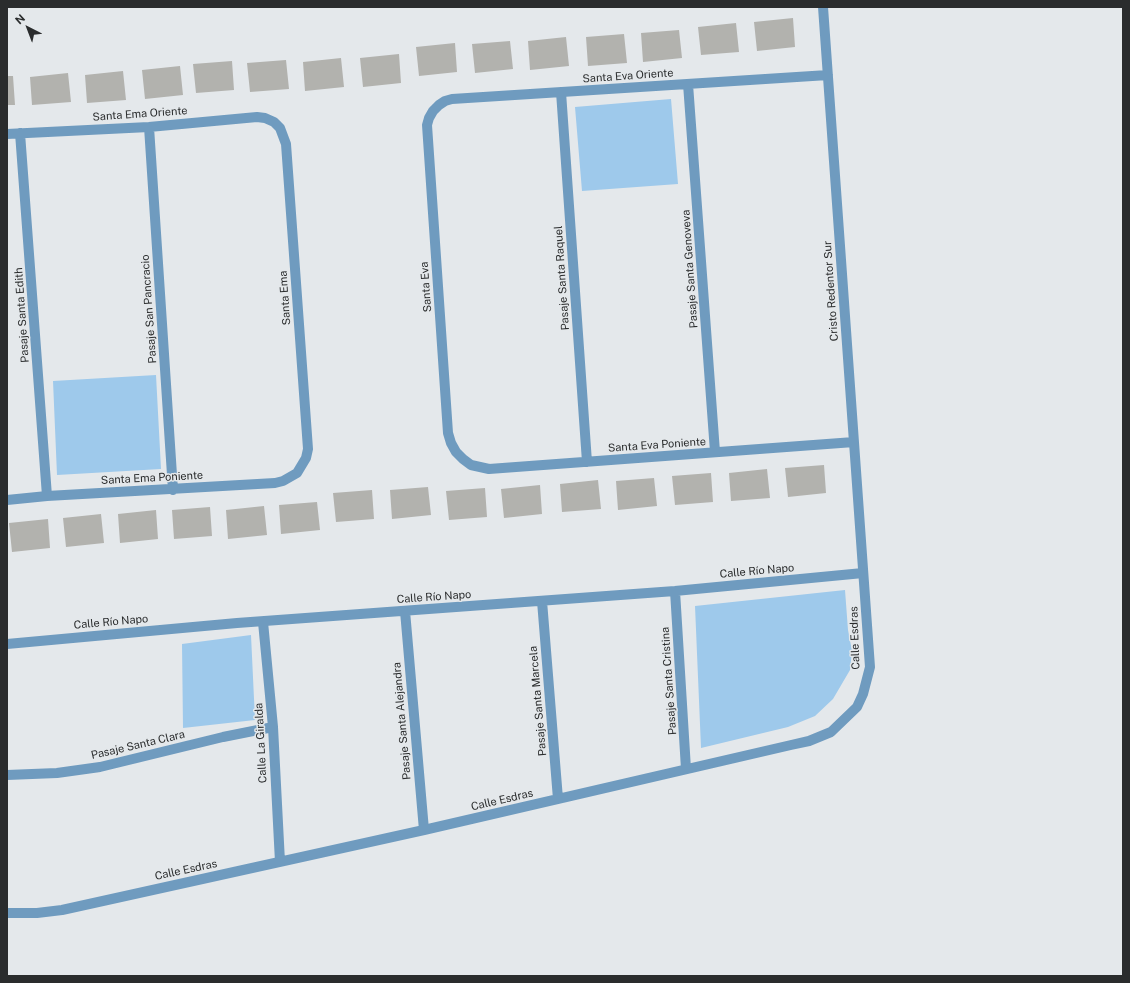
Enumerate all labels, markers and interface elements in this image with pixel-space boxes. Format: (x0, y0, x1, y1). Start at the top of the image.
north arrow (8, 8, 48, 48)
text: N (13, 12, 27, 26)
street label: Santa Eva Oriente (582, 66, 674, 86)
street label: Santa Ema Oriente (92, 104, 188, 124)
street label: Pasaje Santa Genoveva (679, 209, 701, 329)
street label: Pasaje Santa Raquel (552, 225, 572, 331)
street label: Cristo Redentor Sur (821, 240, 841, 342)
street label: Pasaje San Pancracio (139, 254, 159, 364)
street label: Santa Eva (418, 261, 434, 313)
street label: Pasaje Santa Edith (12, 267, 32, 363)
street label: Santa Ema (277, 270, 293, 326)
street label: Santa Eva Poniente (608, 435, 706, 455)
street label: Santa Ema Poniente (101, 469, 203, 487)
street label: Calle Río Napo (719, 561, 795, 581)
street label: Calle Río Napo (396, 588, 472, 606)
street label: Calle Esdras (847, 606, 863, 670)
street label: Calle Río Napo (73, 612, 149, 632)
street label: Pasaje Santa Cristina (659, 626, 679, 736)
street label: Pasaje Santa Marcela (527, 645, 549, 757)
street label: Pasaje Santa Alejandra (390, 662, 414, 780)
street label: Calle La Giralda (252, 703, 270, 783)
street label: Pasaje Santa Clara (90, 728, 186, 762)
street label: Calle Esdras (470, 786, 534, 814)
street label: Calle Esdras (154, 857, 218, 883)

